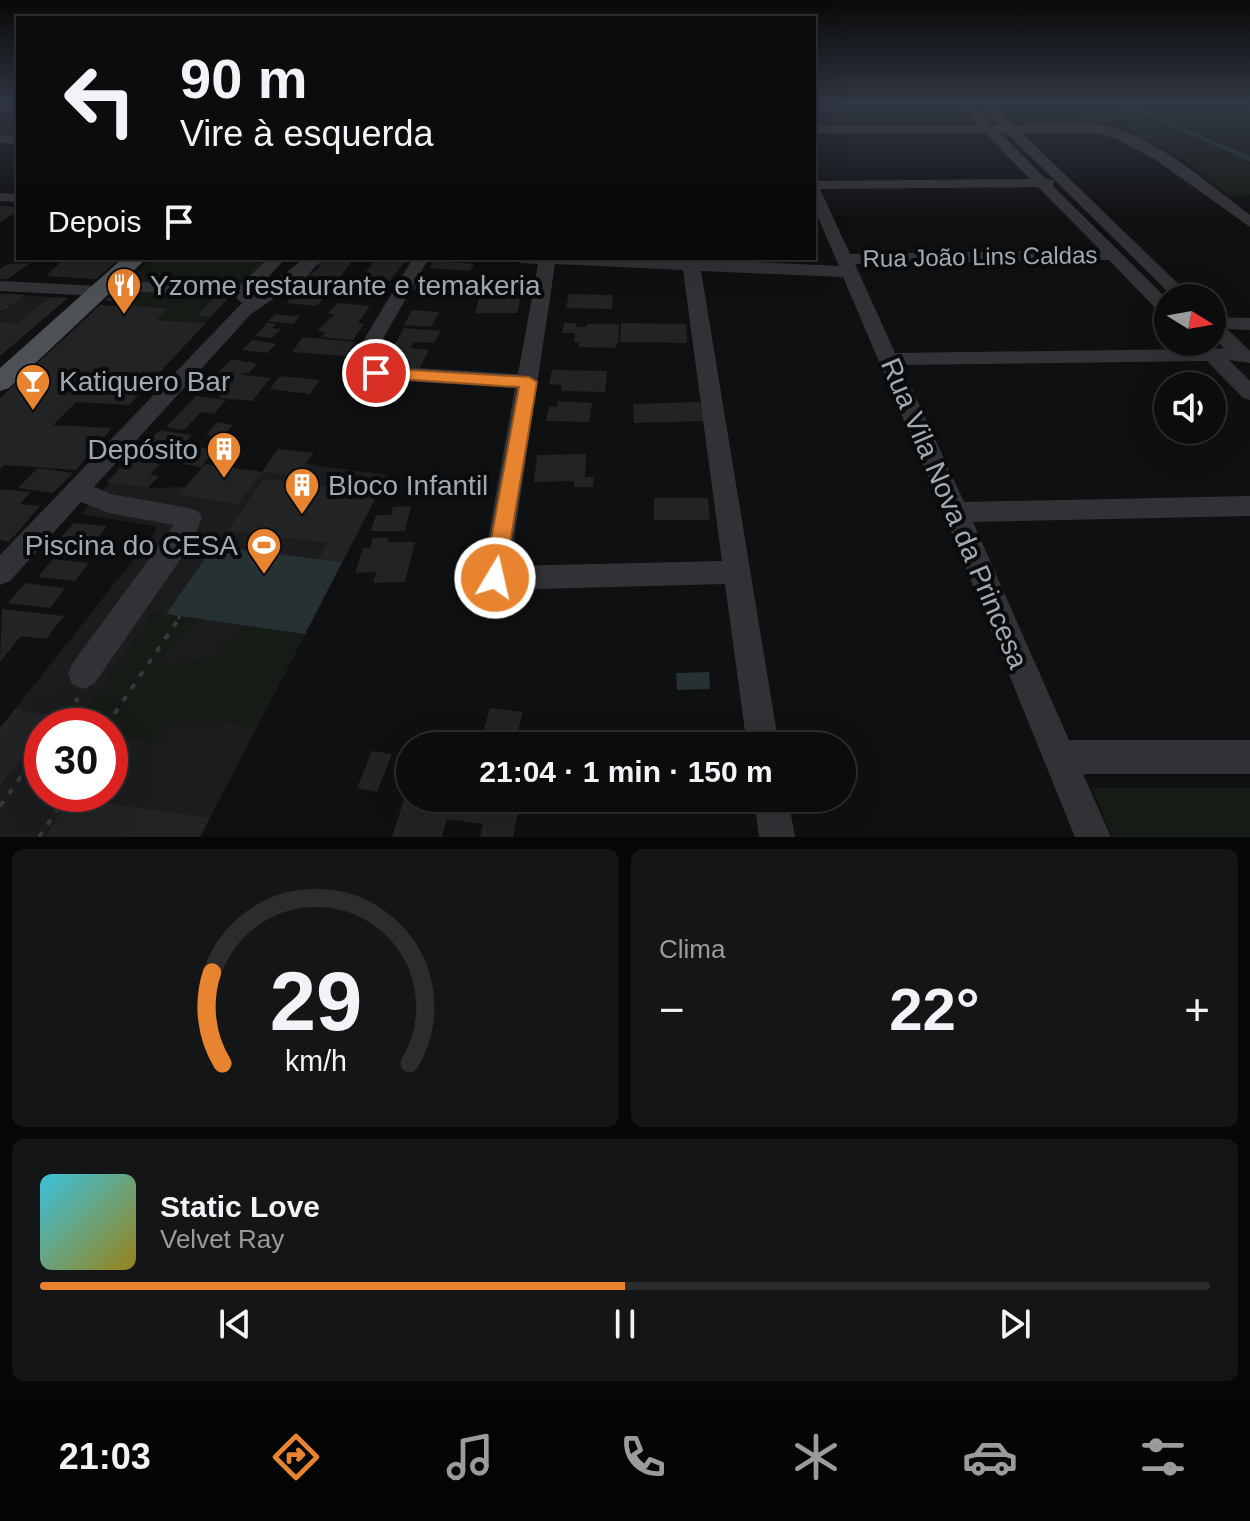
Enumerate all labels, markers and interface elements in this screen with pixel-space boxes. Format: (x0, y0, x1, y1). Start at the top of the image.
text: 90 m (180, 47, 308, 110)
icon: left (48, 48, 152, 152)
text: Vire à esquerda (180, 113, 434, 154)
icon: arrive (157, 200, 201, 244)
text: Depois (48, 205, 141, 238)
street label: Rua João Lins Caldas (862, 241, 1098, 272)
restaurant icon: Yzome restaurante e temakeria (105, 266, 143, 316)
place label: Yzome restaurante e temakeria (150, 270, 541, 301)
north arrow (1154, 284, 1226, 356)
map controls (1154, 284, 1226, 444)
pin (342, 339, 410, 407)
icon: arrive (354, 351, 398, 395)
street label: Rua Vila Nova da Princesa (875, 353, 1034, 673)
bar icon: Katiquero Bar (14, 362, 52, 412)
place label: Katiquero Bar (59, 366, 230, 397)
button: sound (1154, 372, 1226, 444)
building icon: Depósito (205, 430, 243, 480)
place label: Depósito (87, 434, 198, 465)
building icon: Bloco Infantil (283, 466, 321, 516)
place label: Bloco Infantil (328, 470, 488, 501)
sports icon: Piscina do CESA (245, 526, 283, 576)
place label: Piscina do CESA (25, 530, 238, 561)
position arrow (453, 536, 537, 620)
speed limit sign: 30 (24, 708, 128, 812)
text: 21:04 · 1 min · 150 m (479, 755, 773, 788)
text: Clima (659, 934, 725, 964)
text: 29 (269, 955, 362, 1048)
text: 22° (889, 976, 980, 1043)
text: − (659, 985, 685, 1034)
text: + (1184, 985, 1210, 1034)
text: km/h (285, 1045, 346, 1077)
text: Static Love (160, 1190, 320, 1223)
text: Velvet Ray (160, 1224, 284, 1254)
icon: previous (213, 1302, 257, 1346)
icon: pause (603, 1302, 647, 1346)
icon: next (993, 1302, 1037, 1346)
icon: directions (268, 1429, 324, 1485)
icon: music (442, 1429, 498, 1485)
icon: phone (615, 1429, 671, 1485)
icon: climate (788, 1429, 844, 1485)
icon: car (962, 1429, 1018, 1485)
icon: filters (1135, 1429, 1191, 1485)
text: 21:03 (59, 1436, 151, 1477)

